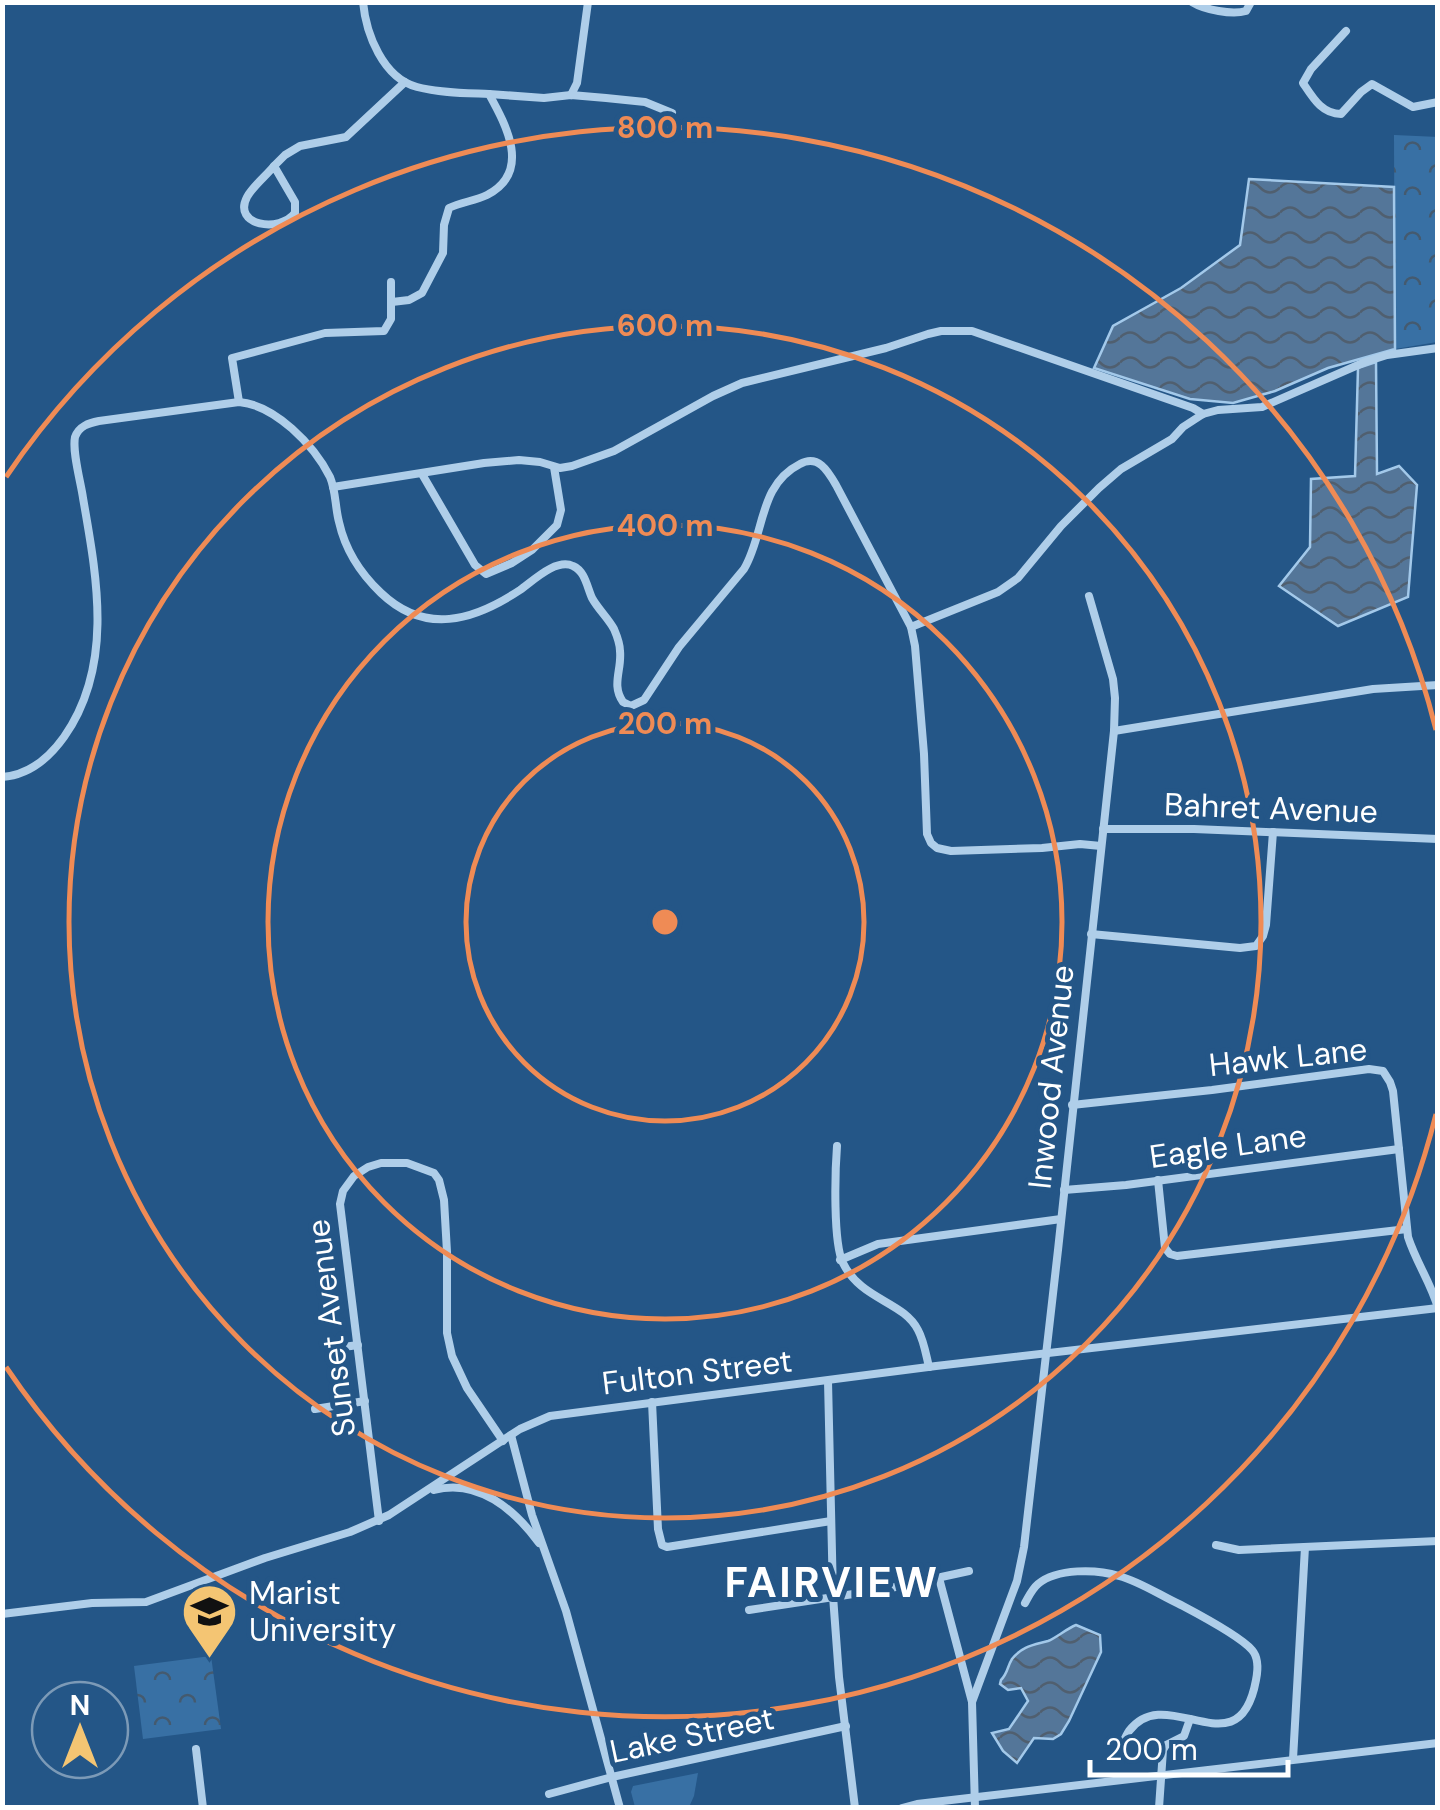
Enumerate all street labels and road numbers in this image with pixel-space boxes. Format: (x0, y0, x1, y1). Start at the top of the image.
street label: Bahret Avenue (1163, 783, 1379, 833)
street label: Inwood Avenue (1018, 963, 1084, 1191)
street label: Hawk Lane (1207, 1028, 1369, 1086)
street label: Eagle Lane (1147, 1114, 1309, 1178)
street label: Sunset Avenue (297, 1217, 365, 1439)
street label: Fulton Street (600, 1340, 794, 1404)
street label: Lake Street (606, 1697, 778, 1773)

